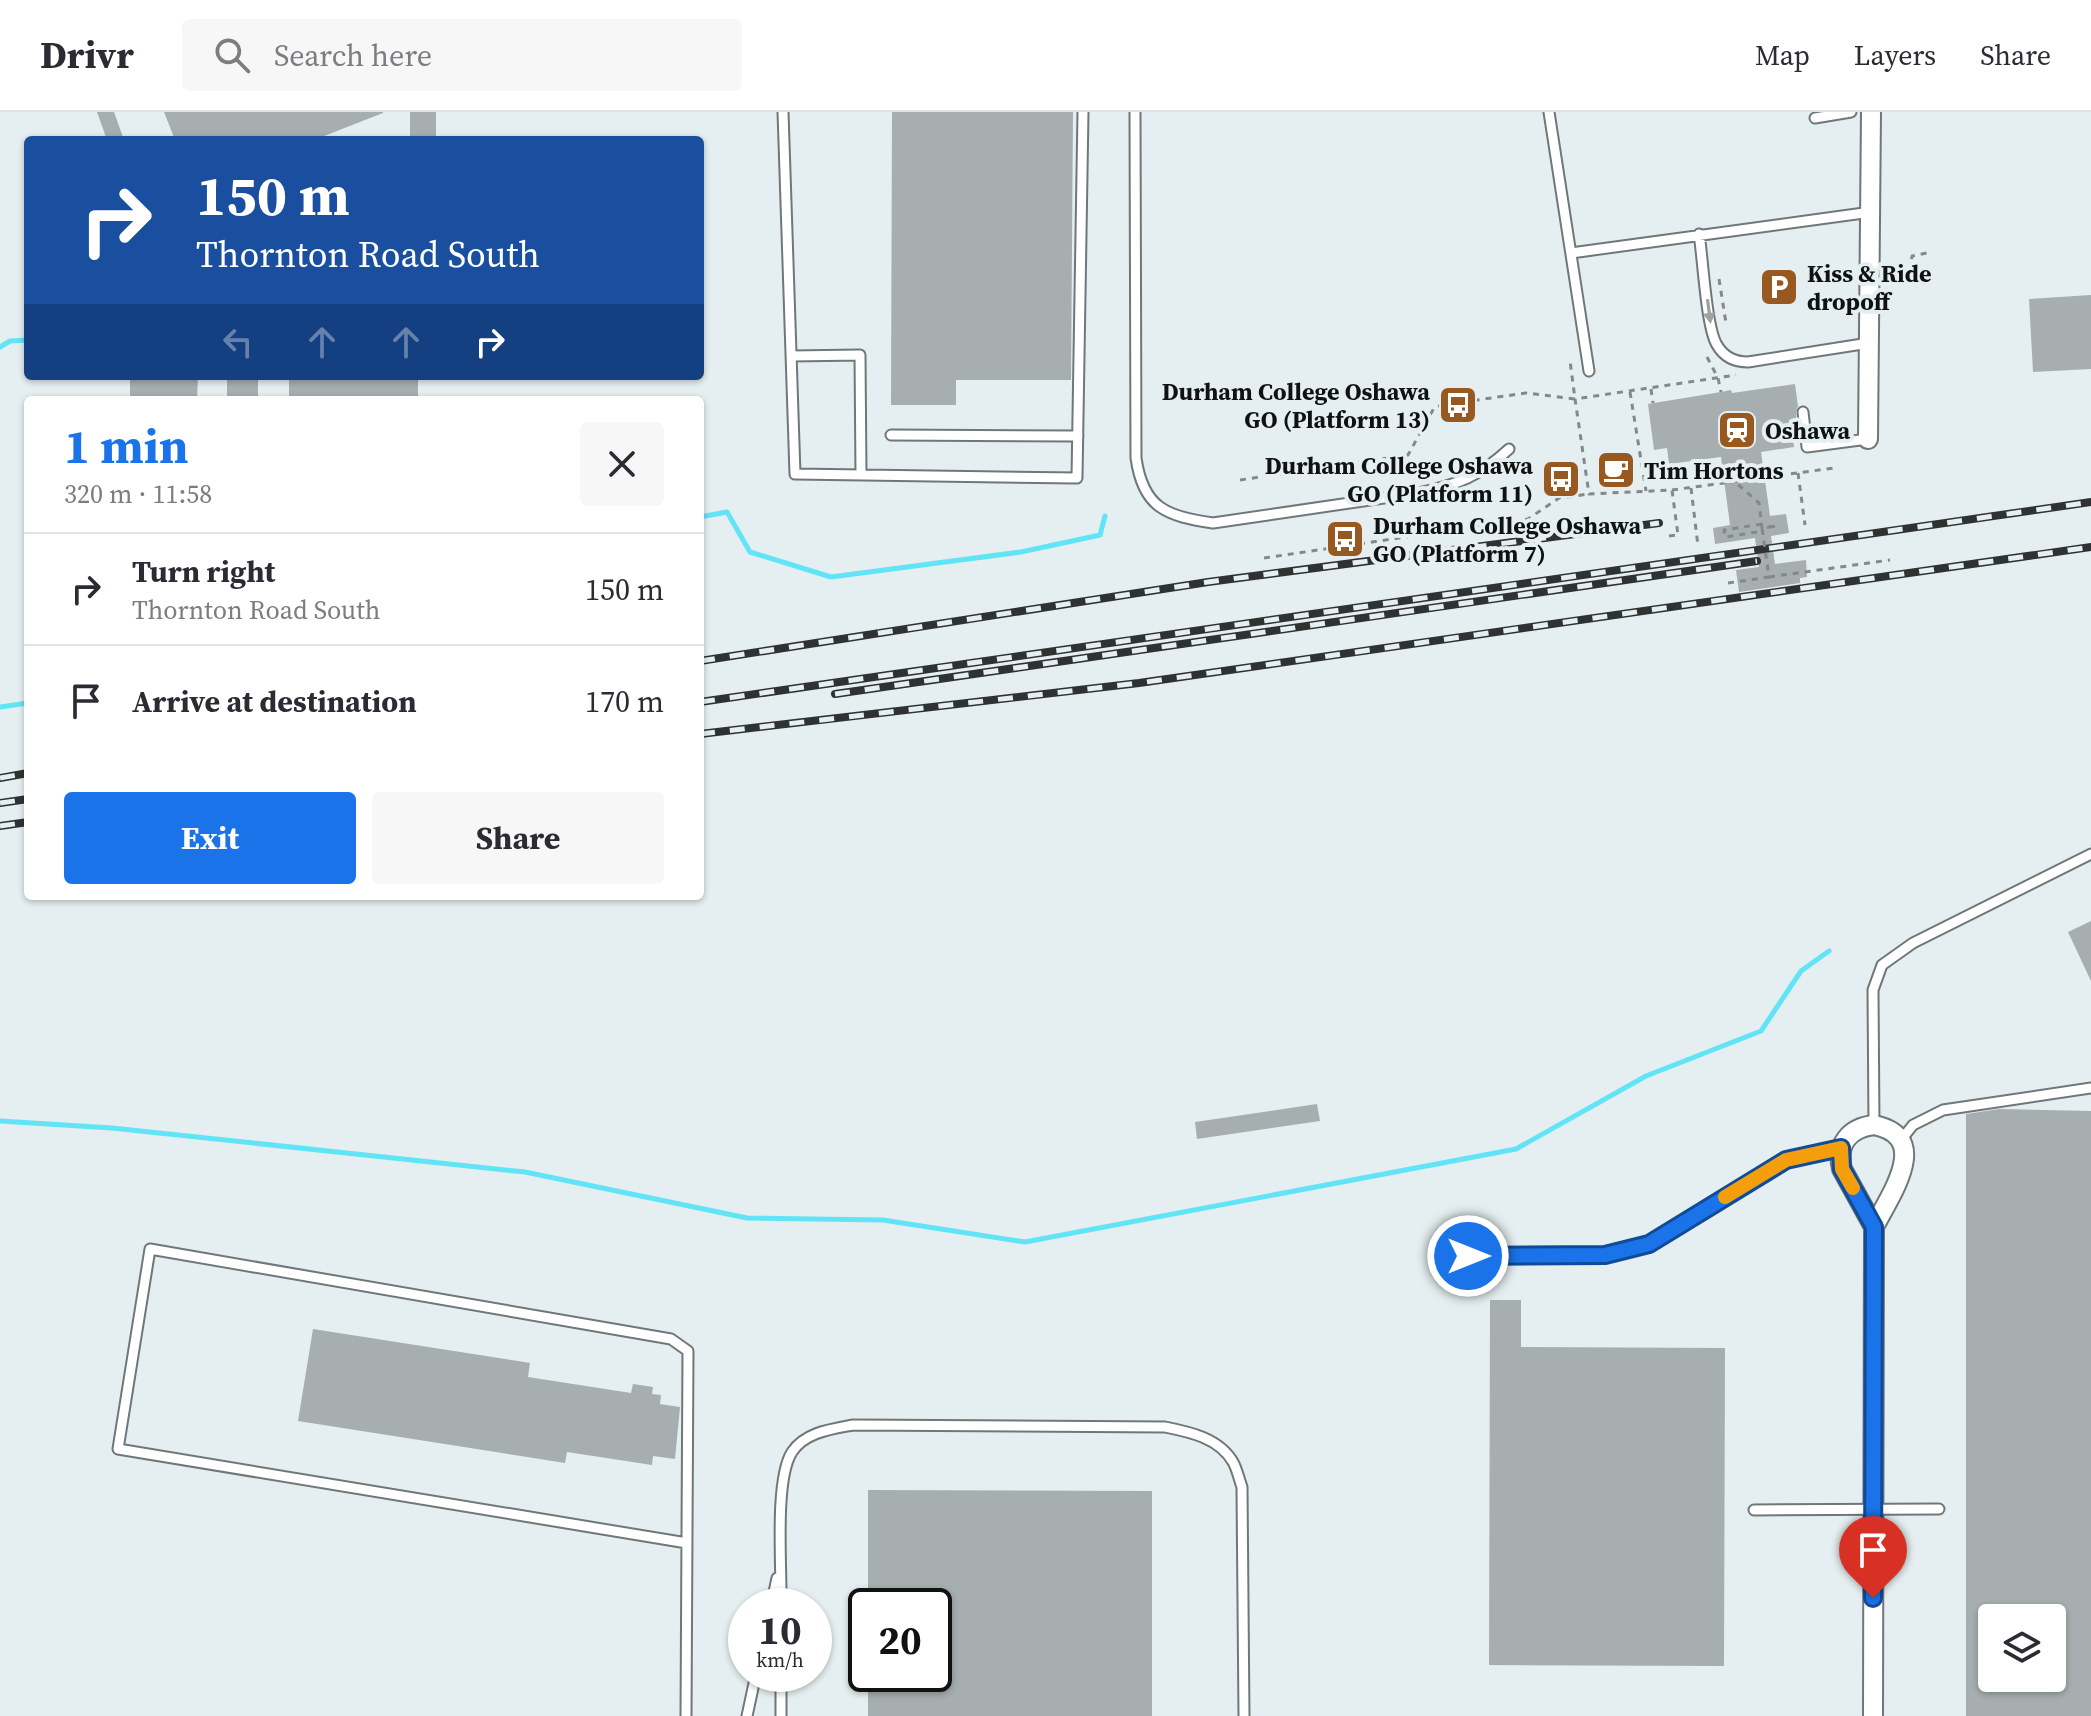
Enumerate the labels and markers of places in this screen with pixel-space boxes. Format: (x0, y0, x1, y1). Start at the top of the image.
place label: Kiss & Ride dropoff (1807, 257, 1931, 318)
parking icon: Kiss & Ride dropoff (1758, 266, 1800, 308)
place label: Durham College Oshawa GO (Platform 13) (1162, 375, 1430, 436)
bus stop icon: Durham College Oshawa GO (Platform 13) (1437, 384, 1479, 426)
station icon: Oshawa (1716, 409, 1758, 451)
place label: Oshawa (1765, 414, 1851, 447)
place label: Durham College Oshawa GO (Platform 11) (1265, 449, 1533, 510)
cafe icon: Tim Hortons (1595, 449, 1637, 491)
place label: Tim Hortons (1644, 454, 1784, 487)
bus stop icon: Durham College Oshawa GO (Platform 11) (1540, 458, 1582, 500)
place label: Durham College Oshawa GO (Platform 7) (1373, 509, 1642, 570)
bus stop icon: Durham College Oshawa GO (Platform 7) (1324, 518, 1366, 560)
pin (1839, 1516, 1907, 1598)

